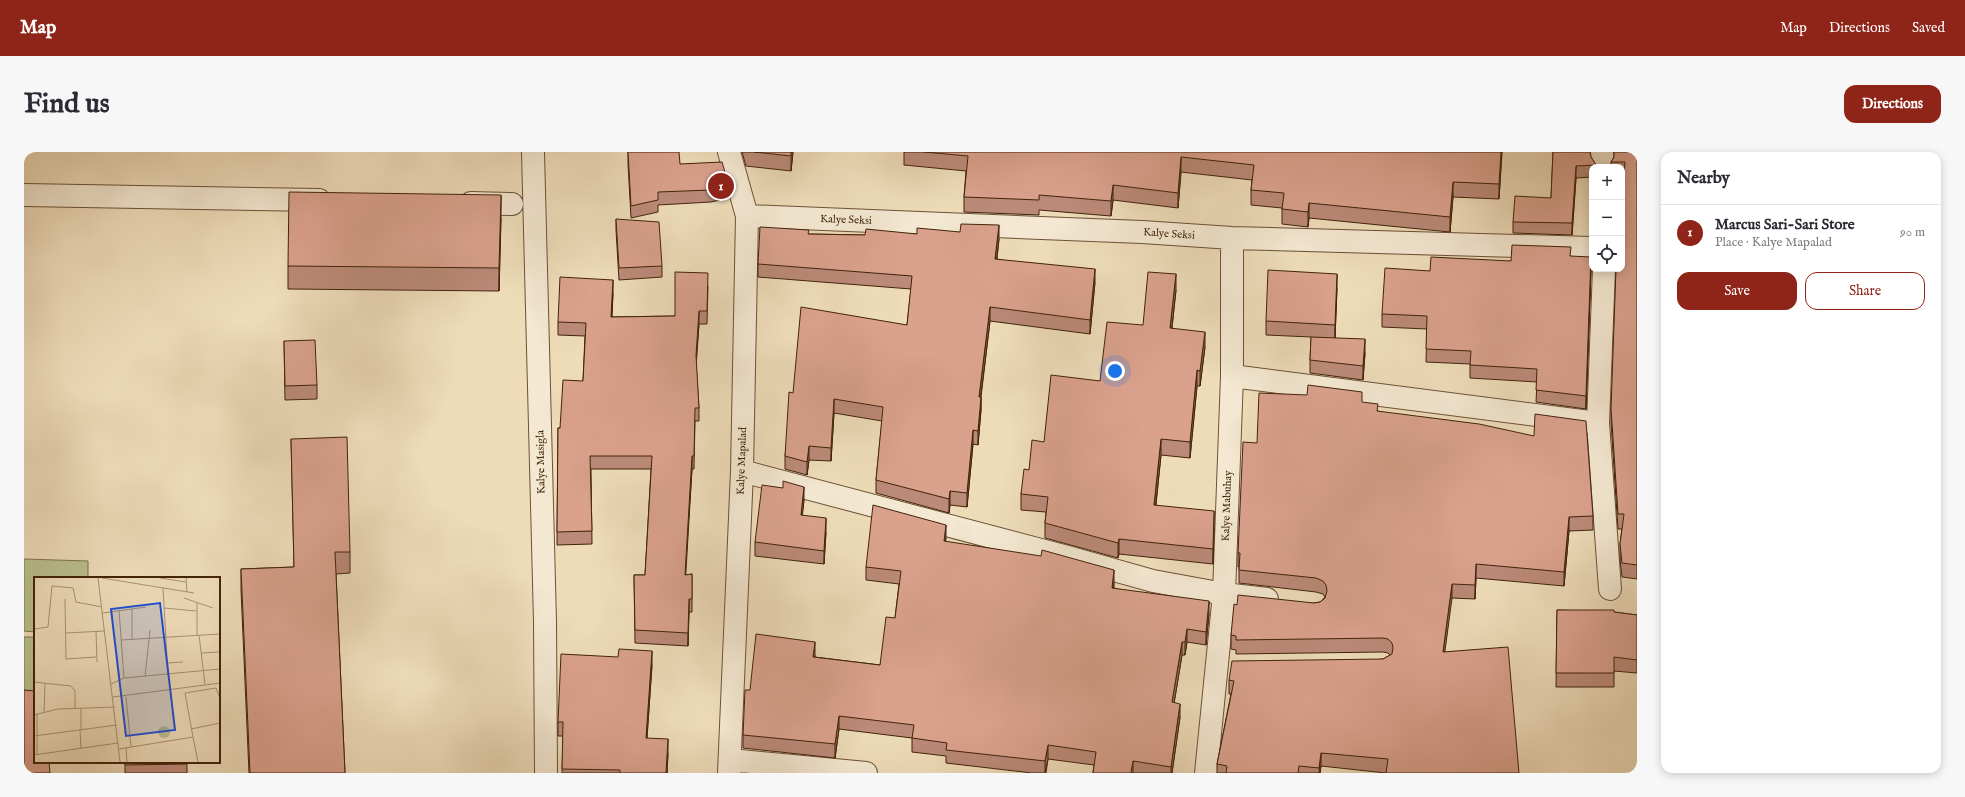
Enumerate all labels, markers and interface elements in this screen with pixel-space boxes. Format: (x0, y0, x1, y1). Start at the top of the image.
text: Map (20, 16, 56, 40)
text: Map (1780, 19, 1807, 37)
text: Directions (1829, 19, 1890, 37)
text: Saved (1912, 19, 1945, 37)
button: Directions (1844, 85, 1941, 123)
text: Find us (24, 87, 110, 122)
map controls (1589, 164, 1625, 272)
button: + (1589, 164, 1625, 200)
text: Nearby (1677, 168, 1730, 189)
pin: 1 (708, 171, 734, 201)
button: − (1589, 200, 1625, 236)
street label: Kalye Seksi (820, 212, 872, 228)
text: Marcus Sari-Sari Store (1715, 215, 1855, 234)
text: 1 (1688, 224, 1692, 241)
text: 90 m (1900, 224, 1925, 241)
street label: Kalye Seksi (1143, 225, 1195, 243)
text: Place · Kalye Mapalad (1715, 234, 1832, 251)
button: locate (1589, 236, 1625, 272)
button: Save (1677, 272, 1797, 310)
button: Share (1805, 272, 1925, 310)
your location (1105, 361, 1125, 381)
street label: Kalye Mapalad (734, 427, 750, 495)
street label: Kalye Masigla (533, 430, 549, 494)
street label: Kalye Mabuhay (1219, 470, 1235, 542)
inset map (34, 577, 220, 763)

